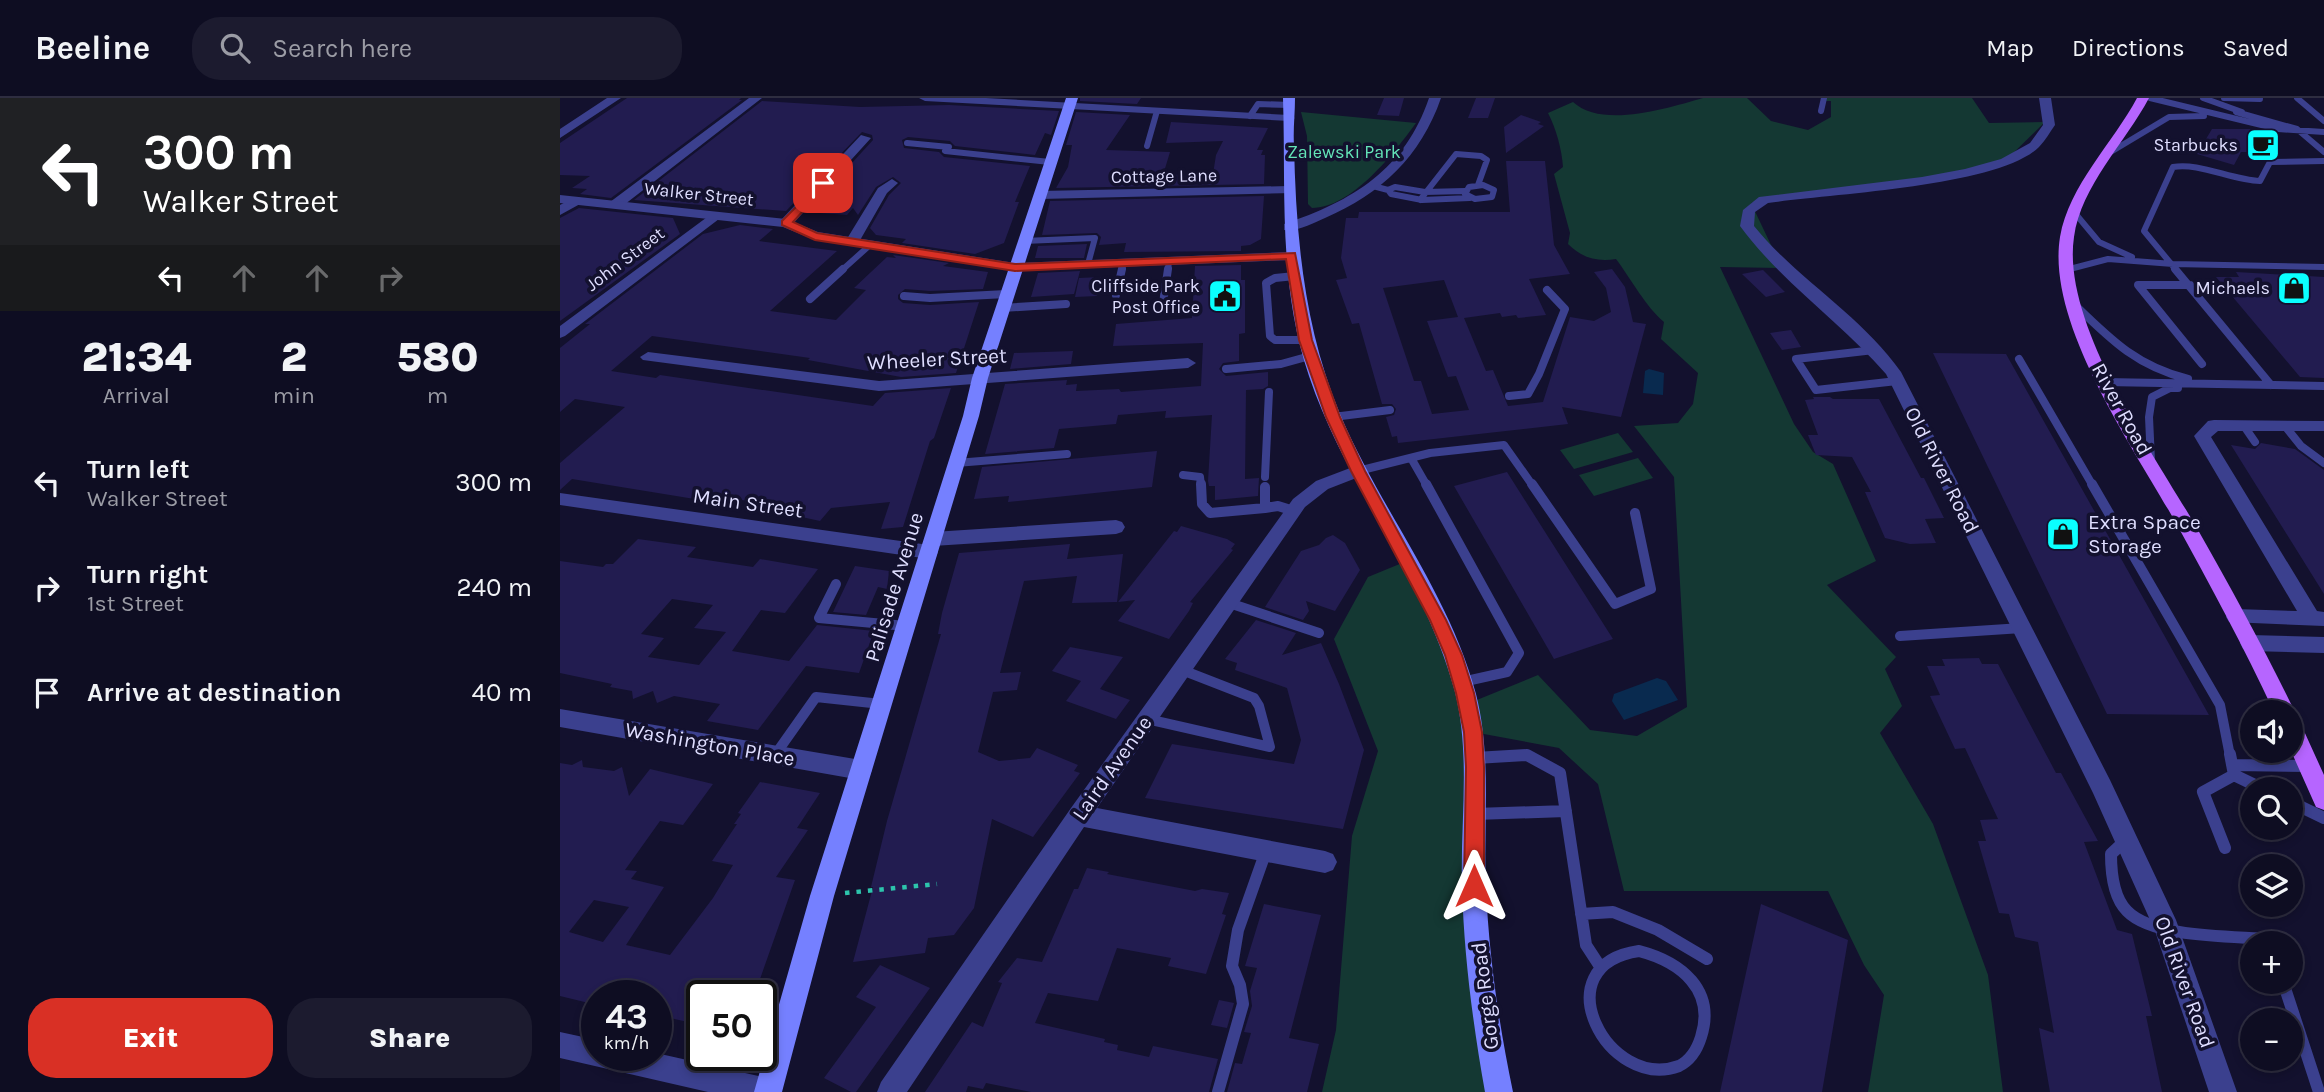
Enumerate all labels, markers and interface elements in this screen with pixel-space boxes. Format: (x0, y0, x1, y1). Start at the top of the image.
search box (192, 17, 682, 80)
text: Beeline (35, 29, 150, 67)
icon: search (216, 29, 254, 67)
text: Search here (272, 33, 412, 64)
text: Map (1986, 34, 2034, 62)
text: Directions (2072, 34, 2185, 62)
text: Saved (2223, 34, 2289, 62)
text: 300 m (143, 124, 294, 181)
icon: left (28, 126, 119, 217)
cafe icon: Starbucks (2244, 126, 2282, 164)
place label: Starbucks (2153, 134, 2238, 156)
park label: Zalewski Park (1287, 141, 1401, 163)
pin (793, 153, 853, 213)
icon: arrive (804, 164, 842, 202)
street label: Cottage Lane (1111, 164, 1217, 188)
street label: Walker Street (643, 177, 755, 211)
text: Walker Street (143, 183, 339, 220)
street label: John Street (581, 222, 669, 296)
icon: left (152, 259, 190, 297)
icon: ahead (225, 259, 263, 297)
icon: ahead (298, 259, 336, 297)
icon: right (371, 259, 409, 297)
shop icon: Michaels (2275, 269, 2313, 307)
place label: Cliffside Park Post Office (1091, 275, 1200, 318)
public building icon: Cliffside Park Post Office (1206, 277, 1244, 315)
place label: Michaels (2196, 277, 2270, 299)
text: 21:34 (81, 332, 191, 382)
text: 2 (281, 332, 307, 382)
text: 580 (396, 332, 479, 382)
street label: Wheeler Street (867, 343, 1008, 375)
street label: River Road (2087, 359, 2157, 459)
text: Arrival (103, 382, 170, 409)
text: min (273, 382, 315, 409)
text: m (427, 382, 448, 409)
street label: Old River Road (1900, 403, 1984, 537)
text: Turn left (87, 454, 189, 485)
icon: left (28, 464, 66, 502)
text: 300 m (455, 467, 532, 498)
street label: Main Street (691, 483, 805, 523)
text: Walker Street (87, 485, 228, 512)
street label: Palisade Avenue (860, 509, 928, 665)
place label: Extra Space Storage (2088, 510, 2201, 558)
shop icon: Extra Space Storage (2044, 515, 2082, 553)
text: Turn right (87, 559, 208, 590)
icon: right (28, 569, 66, 607)
text: 240 m (456, 572, 532, 603)
text: 1st Street (87, 590, 184, 617)
icon: arrive (28, 674, 66, 712)
text: Arrive at destination (87, 677, 341, 708)
text: 40 m (472, 677, 532, 708)
map controls (2240, 700, 2303, 1071)
button: sound (2240, 700, 2303, 763)
street label: Laird Avenue (1067, 711, 1157, 825)
street label: Washington Place (623, 717, 797, 771)
button: search (2240, 777, 2303, 840)
position arrow (1437, 849, 1511, 923)
button: layers (2240, 854, 2303, 917)
street label: Old River Road (2150, 913, 2220, 1051)
button: + (2240, 931, 2303, 994)
street label: Gorge Road (1466, 941, 1504, 1051)
speed limit sign: 50 (686, 980, 777, 1071)
text: 43 (605, 996, 648, 1037)
button: Exit (28, 998, 273, 1078)
button: Share (287, 998, 532, 1078)
button: − (2240, 1008, 2303, 1071)
text: km/h (604, 1032, 649, 1054)

